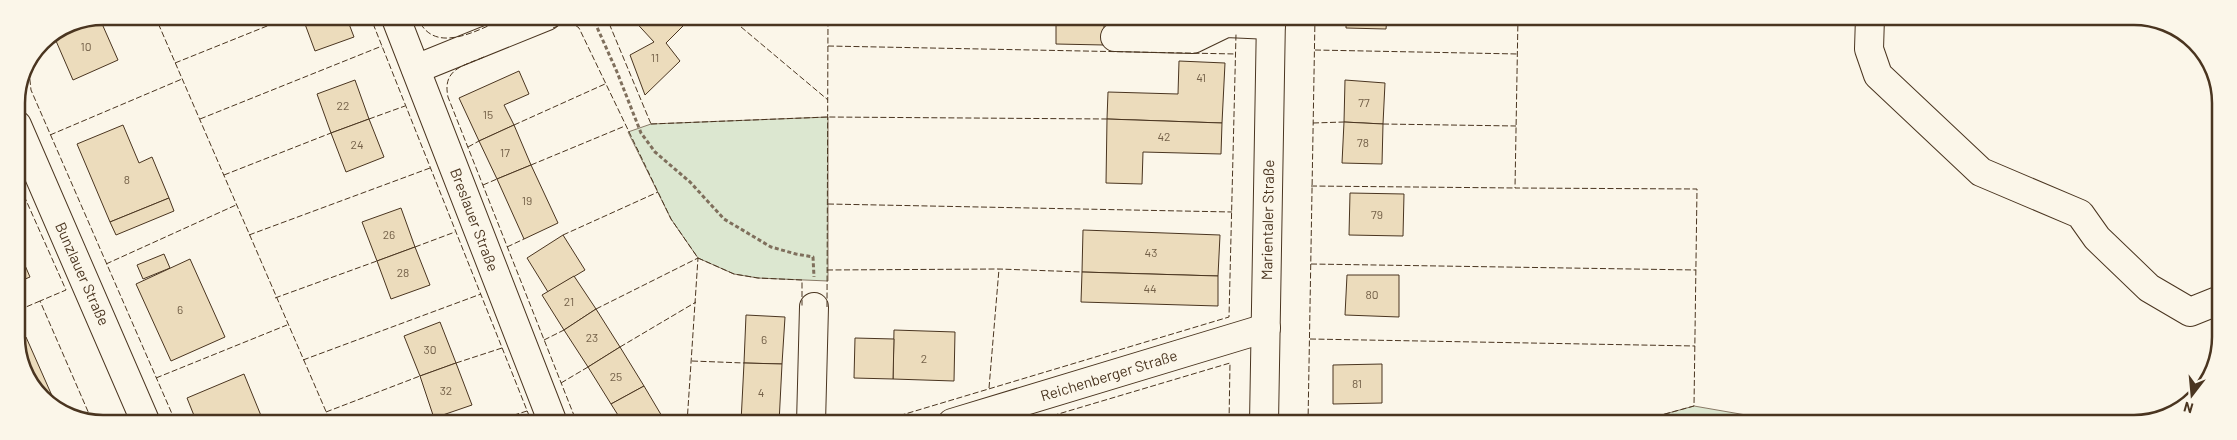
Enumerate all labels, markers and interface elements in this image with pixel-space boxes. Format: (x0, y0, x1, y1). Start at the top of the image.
house number: 10 (81, 39, 91, 53)
house number: 11 (651, 50, 659, 64)
house number: 41 (1196, 70, 1206, 84)
house number: 77 (1358, 95, 1370, 109)
house number: 22 (337, 98, 349, 112)
house number: 15 (483, 107, 493, 121)
house number: 42 (1157, 129, 1171, 143)
house number: 78 (1357, 135, 1369, 149)
house number: 24 (350, 137, 364, 151)
house number: 17 (500, 145, 510, 159)
street label: Marientaler Straße (1257, 160, 1277, 280)
street label: Breslauer Straße (447, 165, 503, 274)
house number: 8 (124, 172, 130, 186)
house number: 19 (522, 193, 532, 207)
house number: 79 (1371, 207, 1383, 221)
street label: Bunzlauer Straße (52, 219, 114, 328)
house number: 26 (383, 227, 395, 241)
house number: 43 (1145, 245, 1157, 259)
house number: 28 (397, 265, 409, 279)
house number: 44 (1143, 281, 1157, 295)
house number: 80 (1365, 287, 1379, 301)
house number: 21 (564, 294, 574, 308)
house number: 6 (177, 302, 183, 316)
house number: 23 (586, 330, 598, 344)
house number: 6 (761, 332, 767, 346)
house number: 30 (424, 342, 436, 356)
street label: Reichenberger Straße (1038, 346, 1179, 404)
house number: 2 (921, 351, 927, 365)
house number: 25 (610, 369, 622, 383)
north arrow (2167, 370, 2217, 420)
house number: 81 (1352, 376, 1362, 390)
house number: 32 (440, 383, 452, 397)
house number: 4 (758, 385, 764, 399)
text: N (2181, 399, 2195, 417)

